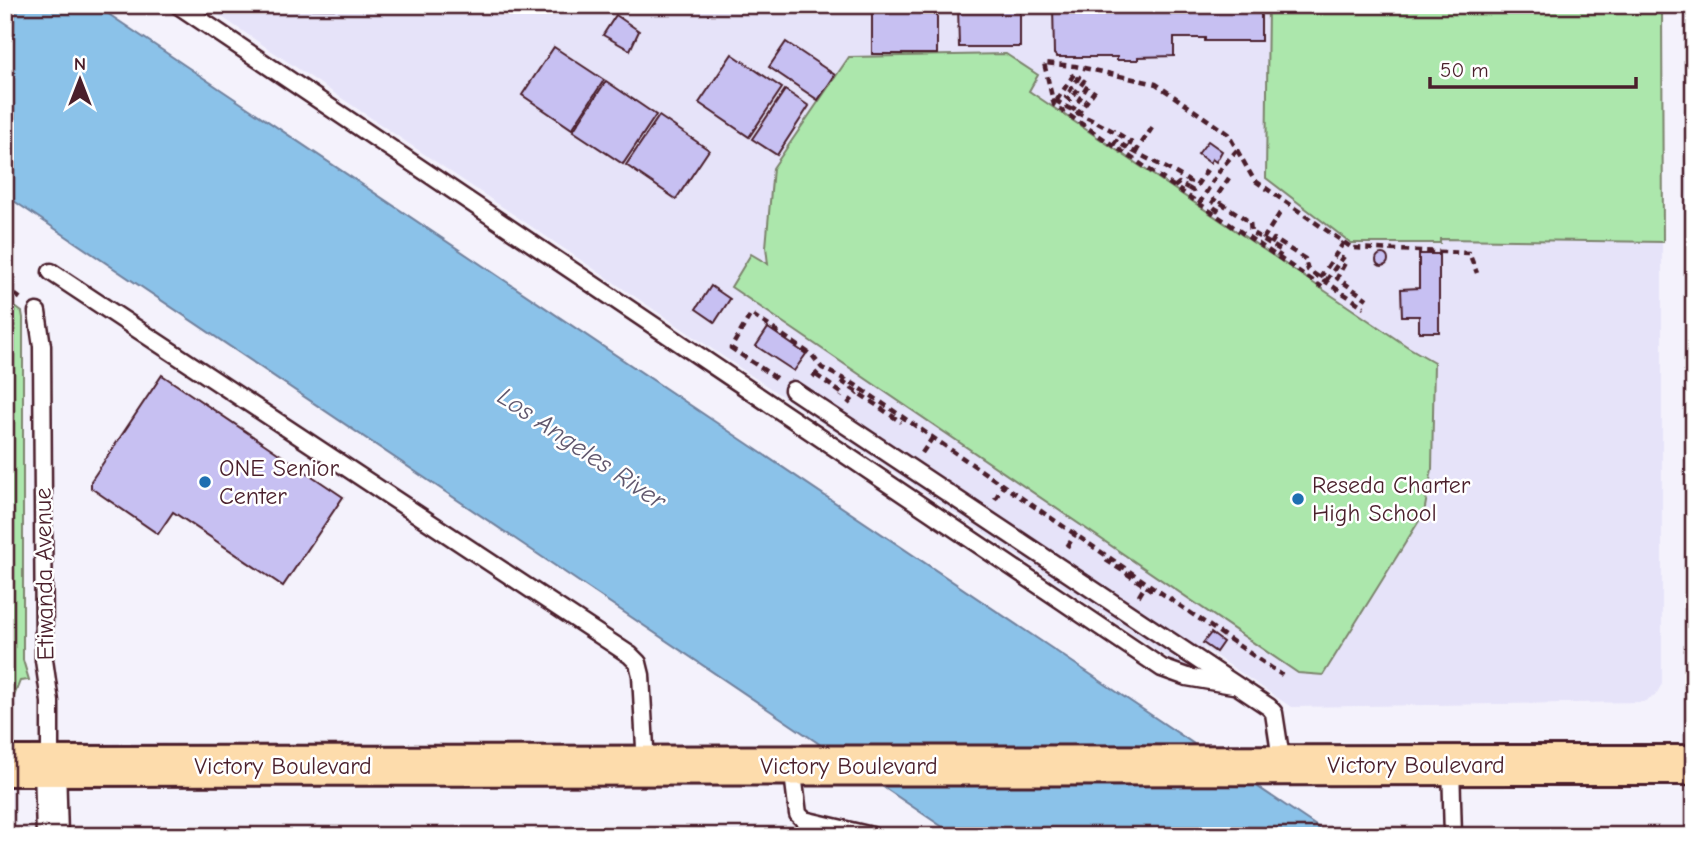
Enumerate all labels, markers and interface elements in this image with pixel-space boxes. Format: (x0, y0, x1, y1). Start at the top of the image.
north arrow (46, 46, 116, 116)
scale bar (1430, 46, 1636, 90)
text: N (74, 53, 86, 75)
text: 50 m (1440, 58, 1489, 82)
water label: Los Angeles River (492, 382, 673, 517)
place label: ONE Senior Center (219, 454, 339, 510)
place label: Reseda Charter High School (1312, 471, 1471, 527)
marker: ONE Senior Center (197, 474, 213, 490)
street label: Etiwanda Avenue (28, 487, 60, 661)
marker: Reseda Charter High School (1290, 491, 1306, 507)
street label: Victory Boulevard (1327, 751, 1505, 779)
street label: Victory Boulevard (194, 752, 372, 780)
street label: Victory Boulevard (760, 752, 938, 780)

